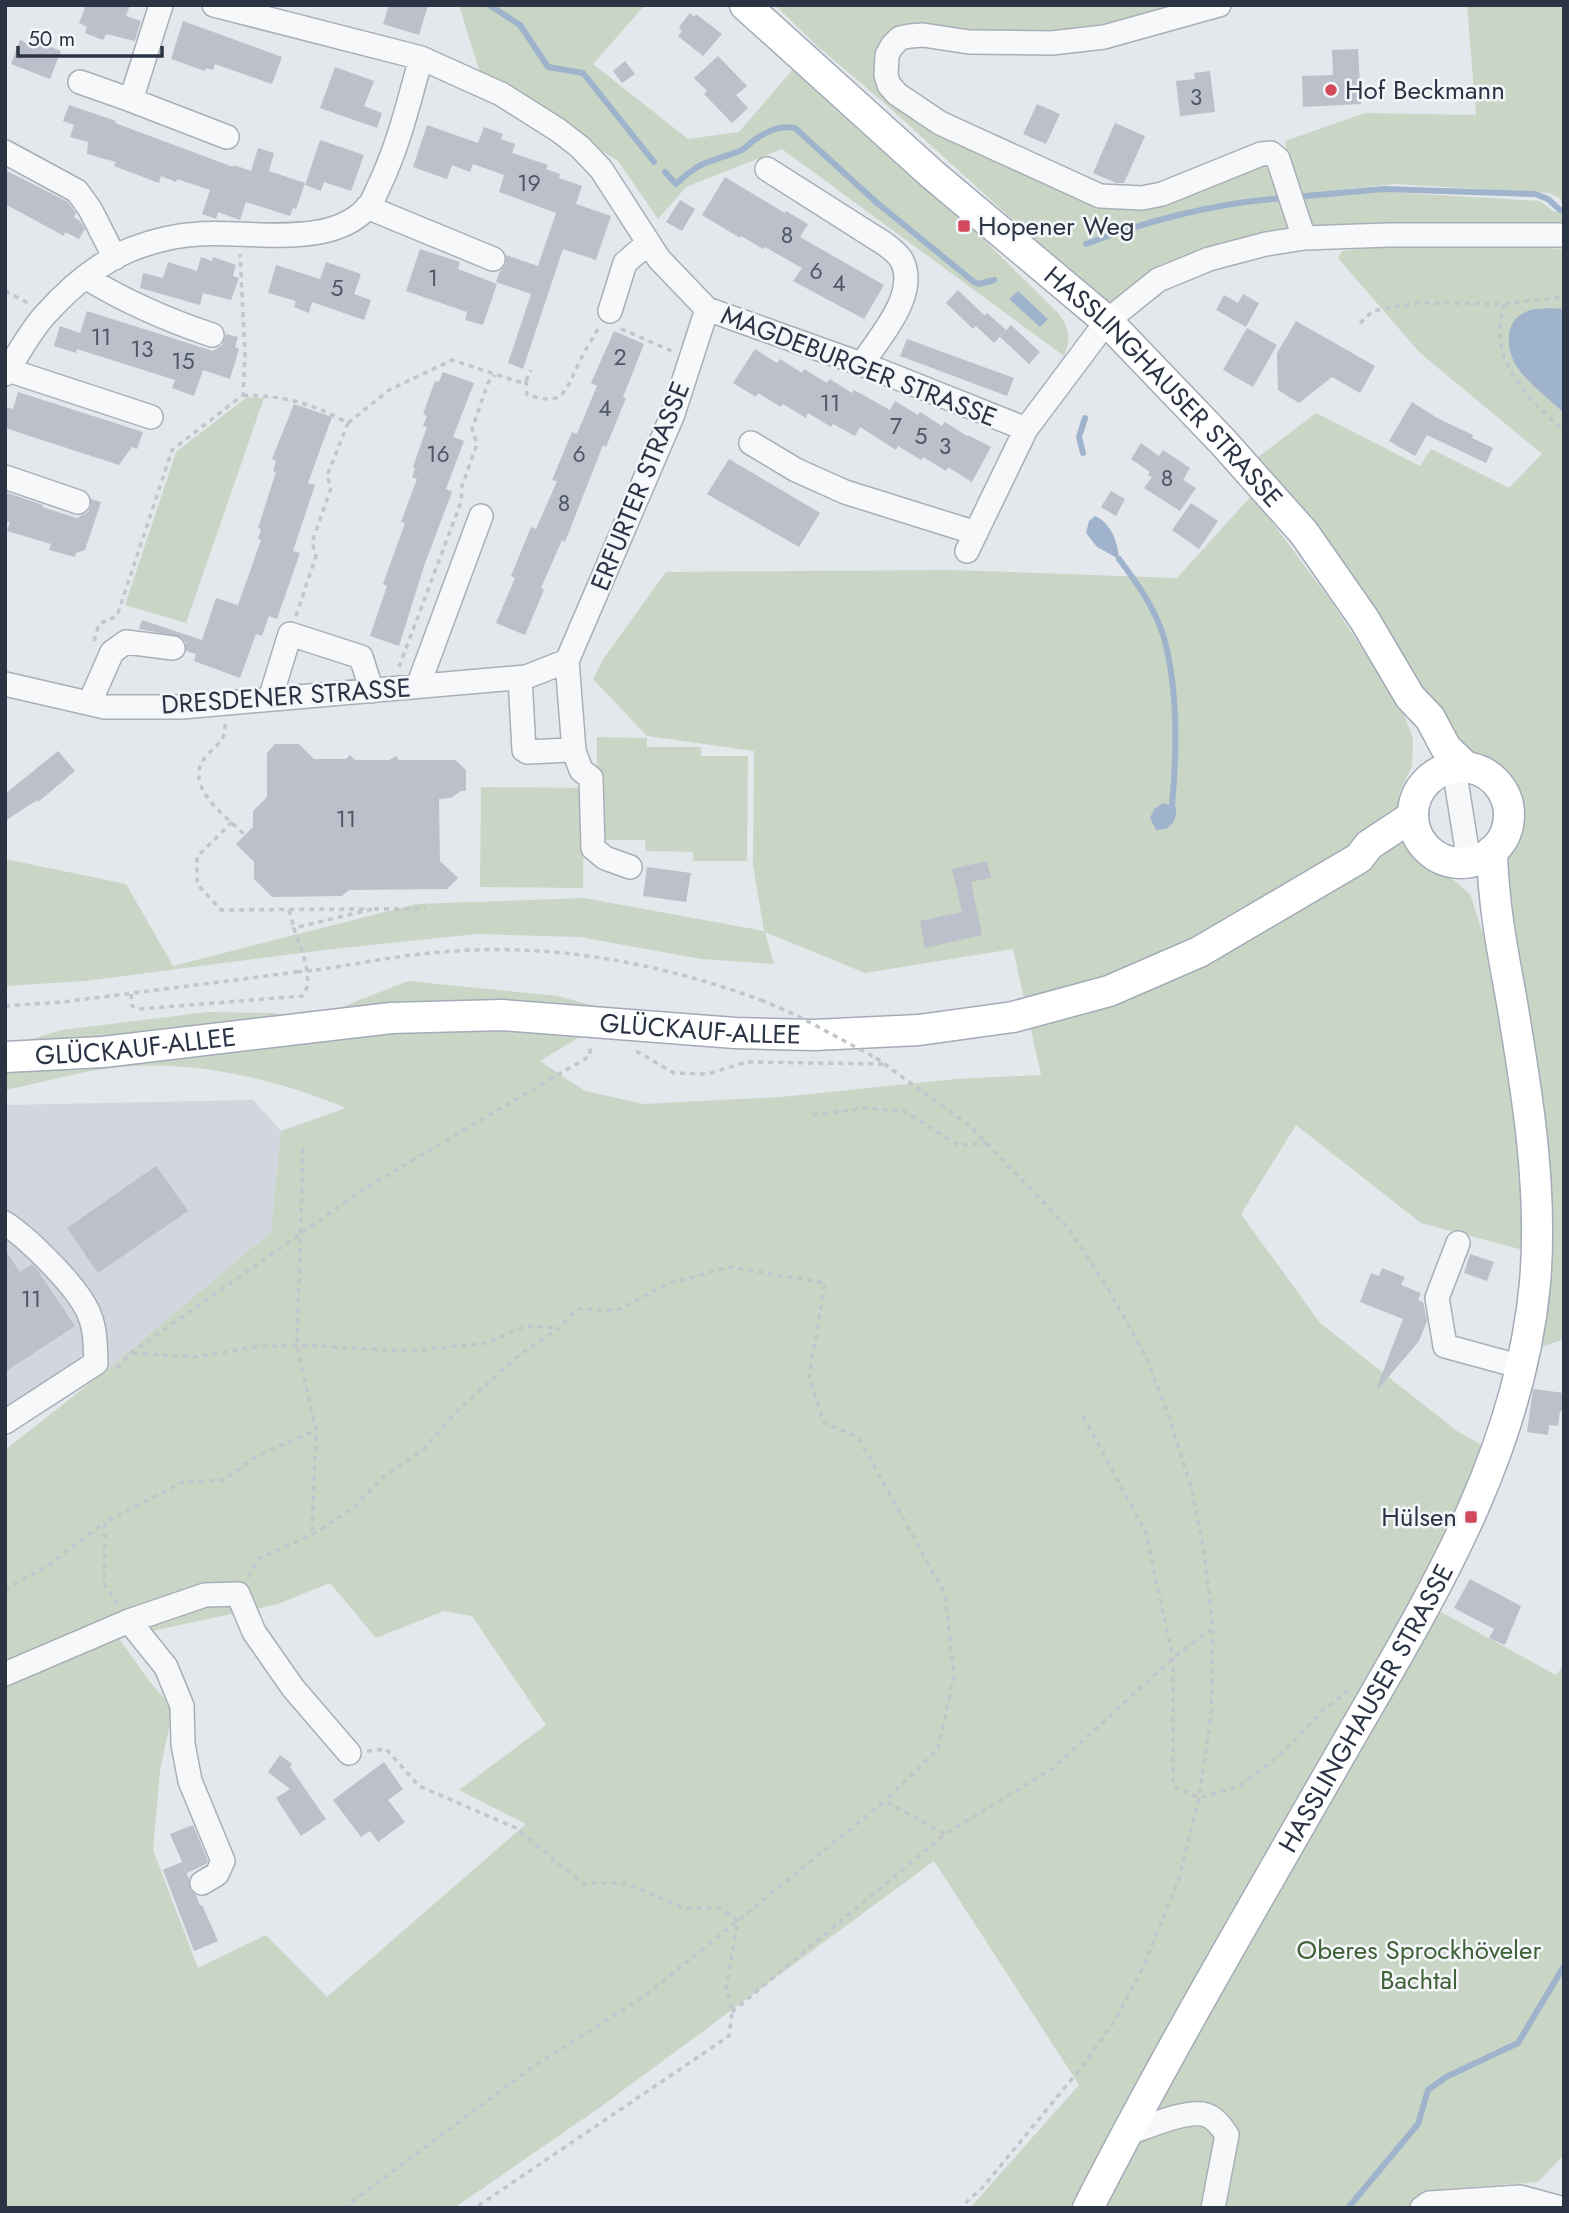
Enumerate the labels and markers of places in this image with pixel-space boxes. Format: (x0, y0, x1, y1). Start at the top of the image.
place label: Hof Beckmann (1345, 71, 1505, 109)
marker: Hof Beckmann (1323, 82, 1339, 98)
place label: Hopener Weg (978, 207, 1135, 245)
marker: Hopener Weg (956, 218, 972, 234)
place label: Hülsen (1381, 1498, 1457, 1536)
marker: Hülsen (1463, 1509, 1479, 1525)

